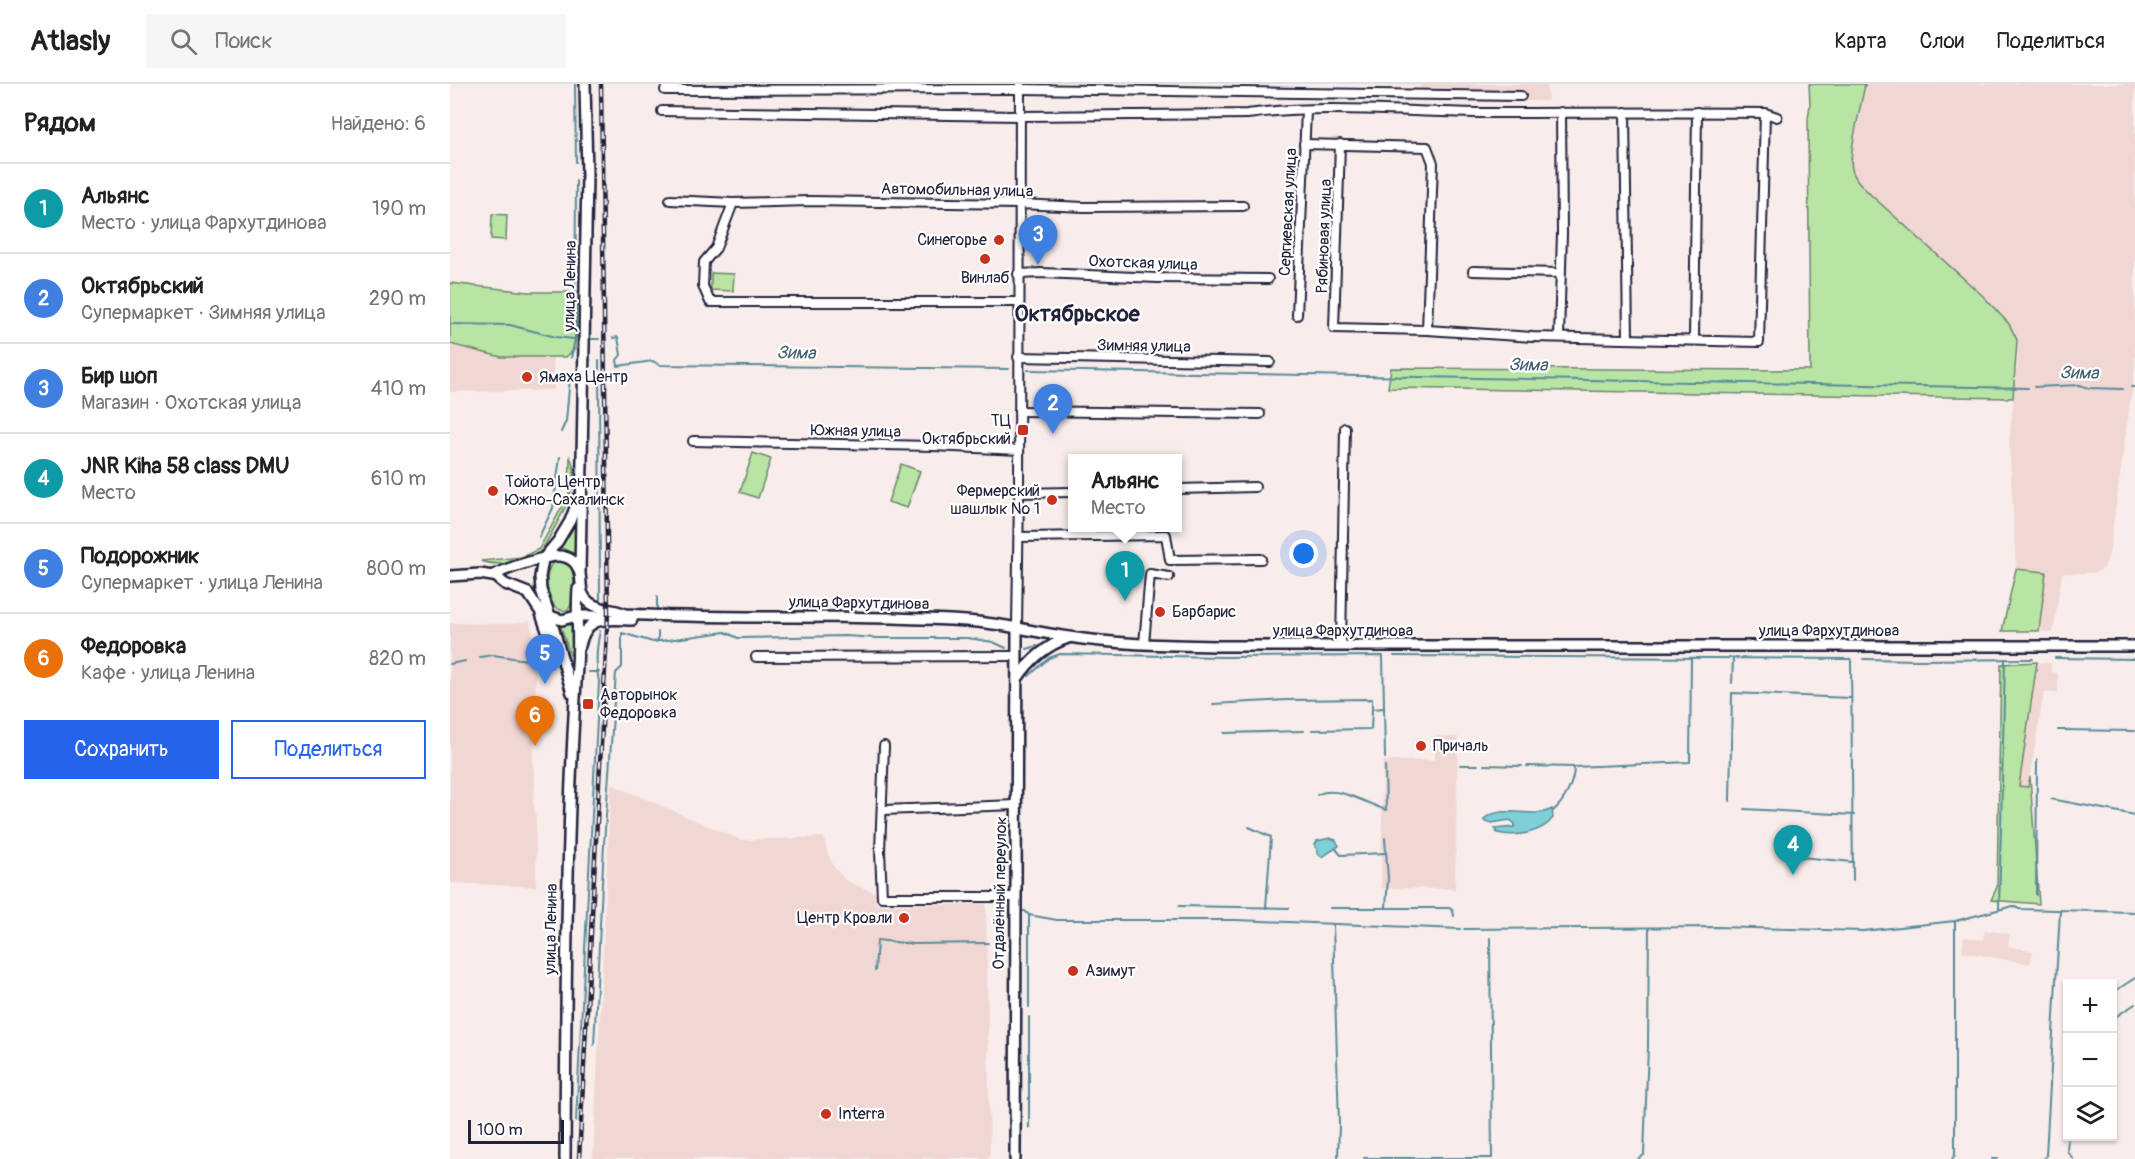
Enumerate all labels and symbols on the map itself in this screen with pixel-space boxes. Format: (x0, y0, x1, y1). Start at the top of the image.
street label: Сергиевская улица (1275, 147, 1301, 277)
street label: Рябиновая улица (1312, 178, 1336, 294)
street label: Автомобильная улица (881, 179, 1033, 201)
pin: 3 (1018, 216, 1058, 265)
place label: Синегорье (917, 230, 987, 250)
marker: Синегорье (992, 233, 1006, 247)
street label: улица Ленина (559, 240, 581, 333)
street label: Охотская улица (1088, 251, 1198, 275)
marker: Винлаб (978, 252, 992, 266)
place label: Винлаб (961, 268, 1009, 288)
district label: Октябрьское (1014, 300, 1141, 328)
street label: Зимняя улица (1097, 335, 1191, 357)
water label: Зима (776, 341, 817, 365)
water label: Зима (1508, 353, 1549, 377)
water label: Зима (2059, 361, 2100, 385)
place label: Ямаха Центр (539, 367, 628, 387)
marker: Ямаха Центр (520, 370, 534, 384)
pin: 2 (1034, 384, 1072, 434)
place label: ТЦ Октябрьский (922, 411, 1011, 449)
street label: Южная улица (811, 420, 901, 442)
marker: ТЦ Октябрьский (1016, 423, 1030, 437)
place label: Тойота Центр Южно-Сахалинск (505, 472, 625, 510)
place label: Фермерский шашлык № 1 (950, 481, 1040, 519)
marker: Тойота Центр Южно-Сахалинск (486, 484, 500, 498)
marker: Фермерский шашлык № 1 (1045, 493, 1059, 507)
your location (1289, 539, 1318, 568)
pin: 1 (1106, 552, 1144, 601)
street label: улица Фархутдинова (788, 592, 929, 614)
place label: Барбарис (1172, 602, 1236, 622)
marker: Барбарис (1153, 605, 1167, 619)
street label: улица Фархутдинова (1272, 621, 1413, 641)
street label: улица Фархутдинова (1758, 621, 1899, 641)
pin: 5 (526, 634, 565, 684)
place label: Авторынок Федоровка (600, 685, 678, 723)
pin: 6 (516, 696, 554, 746)
marker: Авторынок Федоровка (581, 697, 595, 711)
place label: Причаль (1433, 736, 1489, 756)
marker: Причаль (1414, 739, 1428, 753)
street label: Отдалённый переулок (989, 816, 1011, 970)
pin: 4 (1774, 826, 1812, 875)
street label: улица Ленина (540, 883, 562, 976)
place label: Центр Кровли (797, 908, 892, 928)
marker: Центр Кровли (897, 911, 911, 925)
place label: Азимут (1085, 961, 1136, 981)
marker: Азимут (1066, 964, 1080, 978)
place label: Interra (838, 1104, 885, 1124)
marker: Interra (819, 1107, 833, 1121)
scale bar (468, 1117, 564, 1144)

